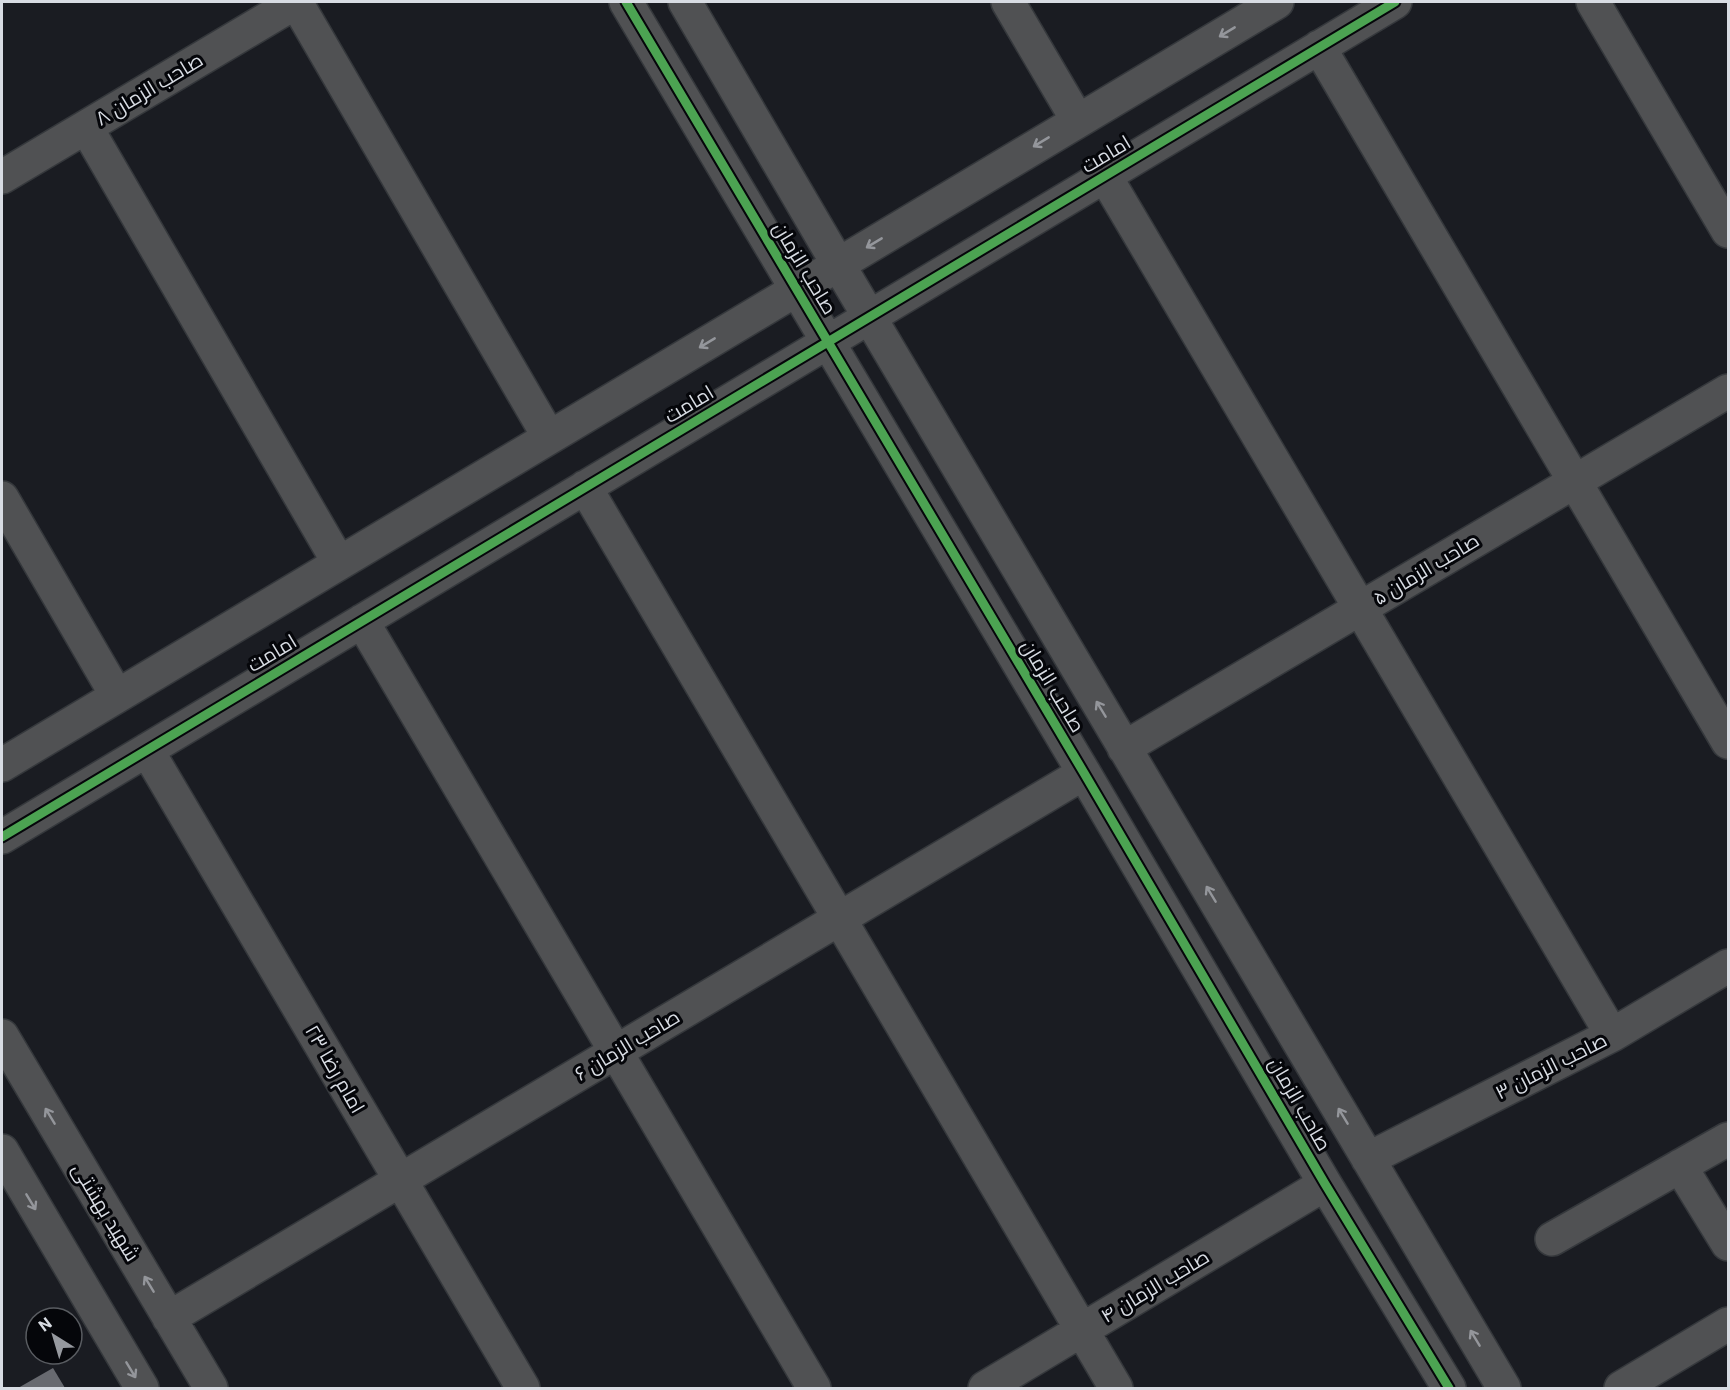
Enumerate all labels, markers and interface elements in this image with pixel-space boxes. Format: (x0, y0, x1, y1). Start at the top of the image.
one-way arrow (1219, 26, 1236, 38)
street label: صاحب الزمان ۸ (91, 48, 208, 131)
street label: امامت (1077, 130, 1135, 178)
one-way arrow (1033, 137, 1050, 149)
street label: صاحب الزمان (767, 217, 842, 319)
one-way arrow (866, 237, 883, 249)
one-way arrow (699, 337, 716, 349)
street label: امامت (660, 380, 718, 428)
street label: صاحب الزمان ۵ (1369, 528, 1484, 611)
street label: امامت (243, 629, 301, 677)
street label: صاحب الزمان (1015, 635, 1090, 737)
one-way arrow (1095, 701, 1107, 718)
one-way arrow (1205, 886, 1217, 903)
street label: صاحب الزمان ۶ (570, 1004, 684, 1087)
street label: امام رضا ۲۳ (298, 1020, 370, 1119)
street label: صاحب الزمان ۳ (1491, 1028, 1611, 1105)
street label: صاحب الزمان (1263, 1053, 1336, 1155)
one-way arrow (43, 1108, 55, 1125)
one-way arrow (1337, 1108, 1349, 1125)
street label: شهید بهشتی (66, 1158, 145, 1266)
one-way arrow (26, 1193, 38, 1210)
street label: صاحب الزمان ۴ (1097, 1244, 1214, 1329)
one-way arrow (143, 1276, 155, 1293)
north arrow (24, 1306, 84, 1366)
text: N (35, 1313, 56, 1335)
one-way arrow (1468, 1330, 1480, 1347)
one-way arrow (125, 1361, 137, 1378)

